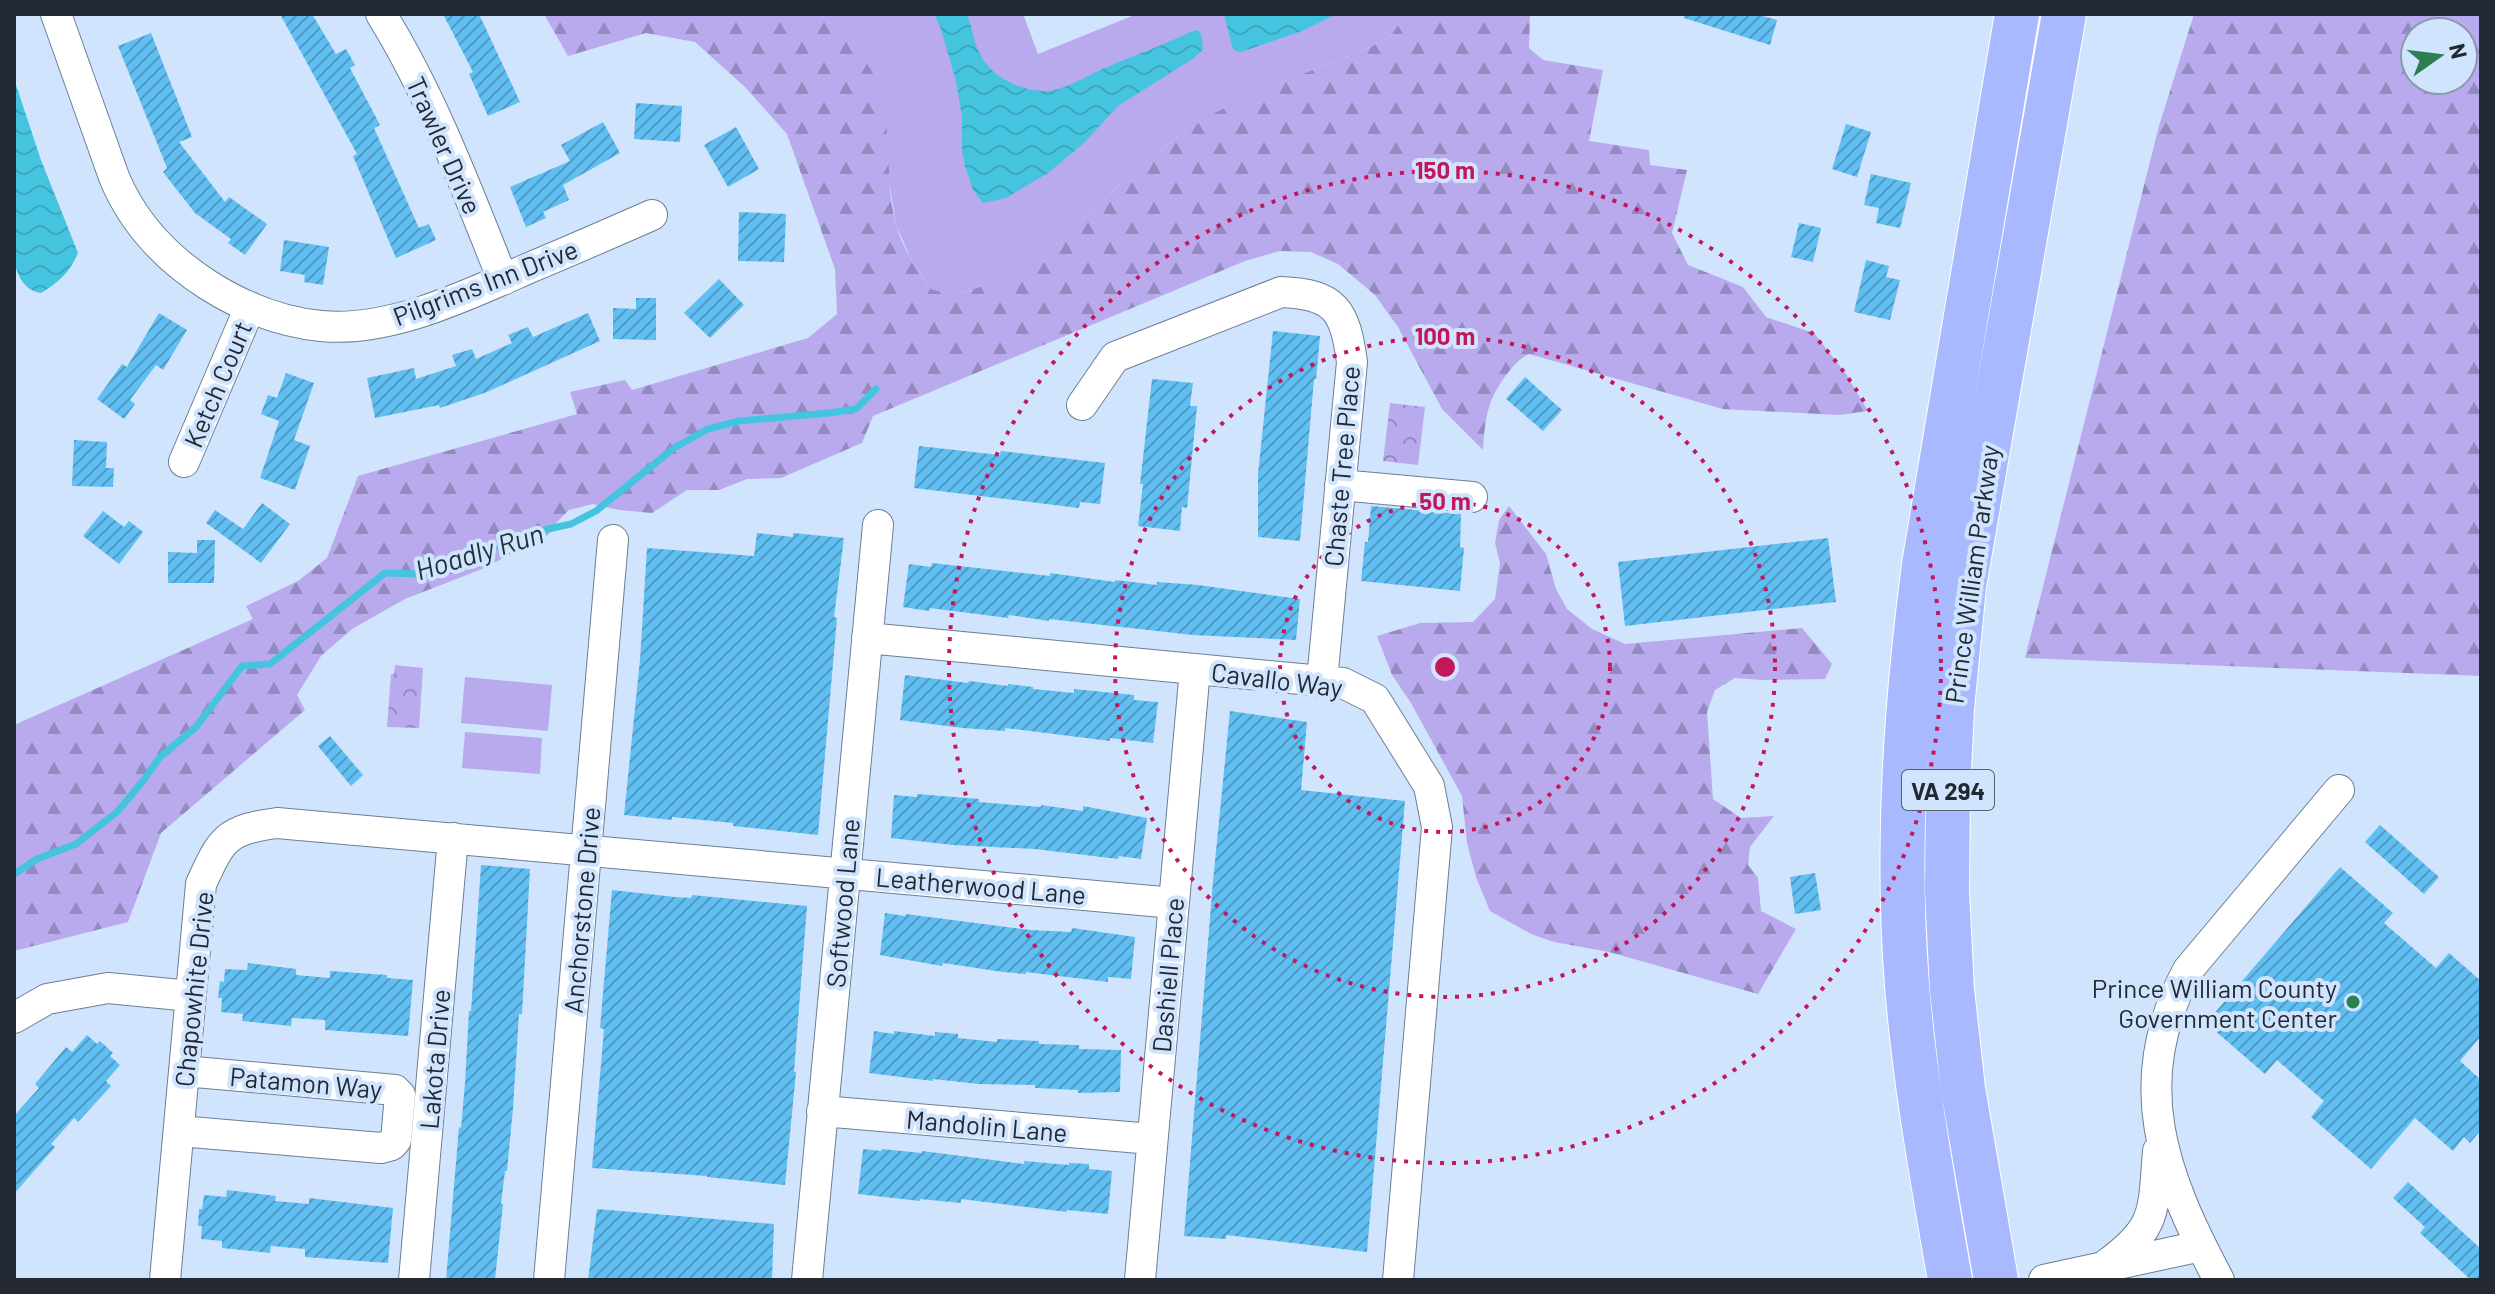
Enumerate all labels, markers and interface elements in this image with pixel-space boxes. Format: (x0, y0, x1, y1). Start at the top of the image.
north arrow (2399, 16, 2479, 96)
text: N (2445, 41, 2474, 61)
street label: Trawler Drive (401, 71, 489, 219)
text: 150 m (1415, 155, 1475, 184)
street label: Pilgrims Inn Drive (388, 233, 582, 331)
street label: Ketch Court (177, 316, 257, 452)
text: 100 m (1415, 321, 1475, 350)
street label: Chaste Tree Place (1317, 364, 1365, 568)
street label: Prince William Parkway (1938, 443, 2004, 705)
text: 50 m (1419, 486, 1471, 515)
water label: Hoadly Run (411, 515, 547, 587)
centre of rings (1431, 653, 1459, 681)
street label: Cavallo Way (1210, 656, 1344, 702)
road number: VA 294 (1902, 770, 1994, 810)
street label: Anchorstone Drive (557, 806, 605, 1014)
street label: Softwood Lane (819, 817, 865, 989)
street label: Leatherwood Lane (875, 860, 1087, 910)
street label: Chapowhite Drive (167, 890, 219, 1088)
street label: Dashiell Place (1145, 896, 1189, 1054)
place label: Prince William County Government Center (2092, 972, 2338, 1033)
street label: Lakota Drive (412, 988, 456, 1130)
marker: Prince William County Government Center (2344, 993, 2362, 1011)
street label: Patamon Way (229, 1060, 383, 1104)
street label: Mandolin Lane (905, 1103, 1069, 1147)

